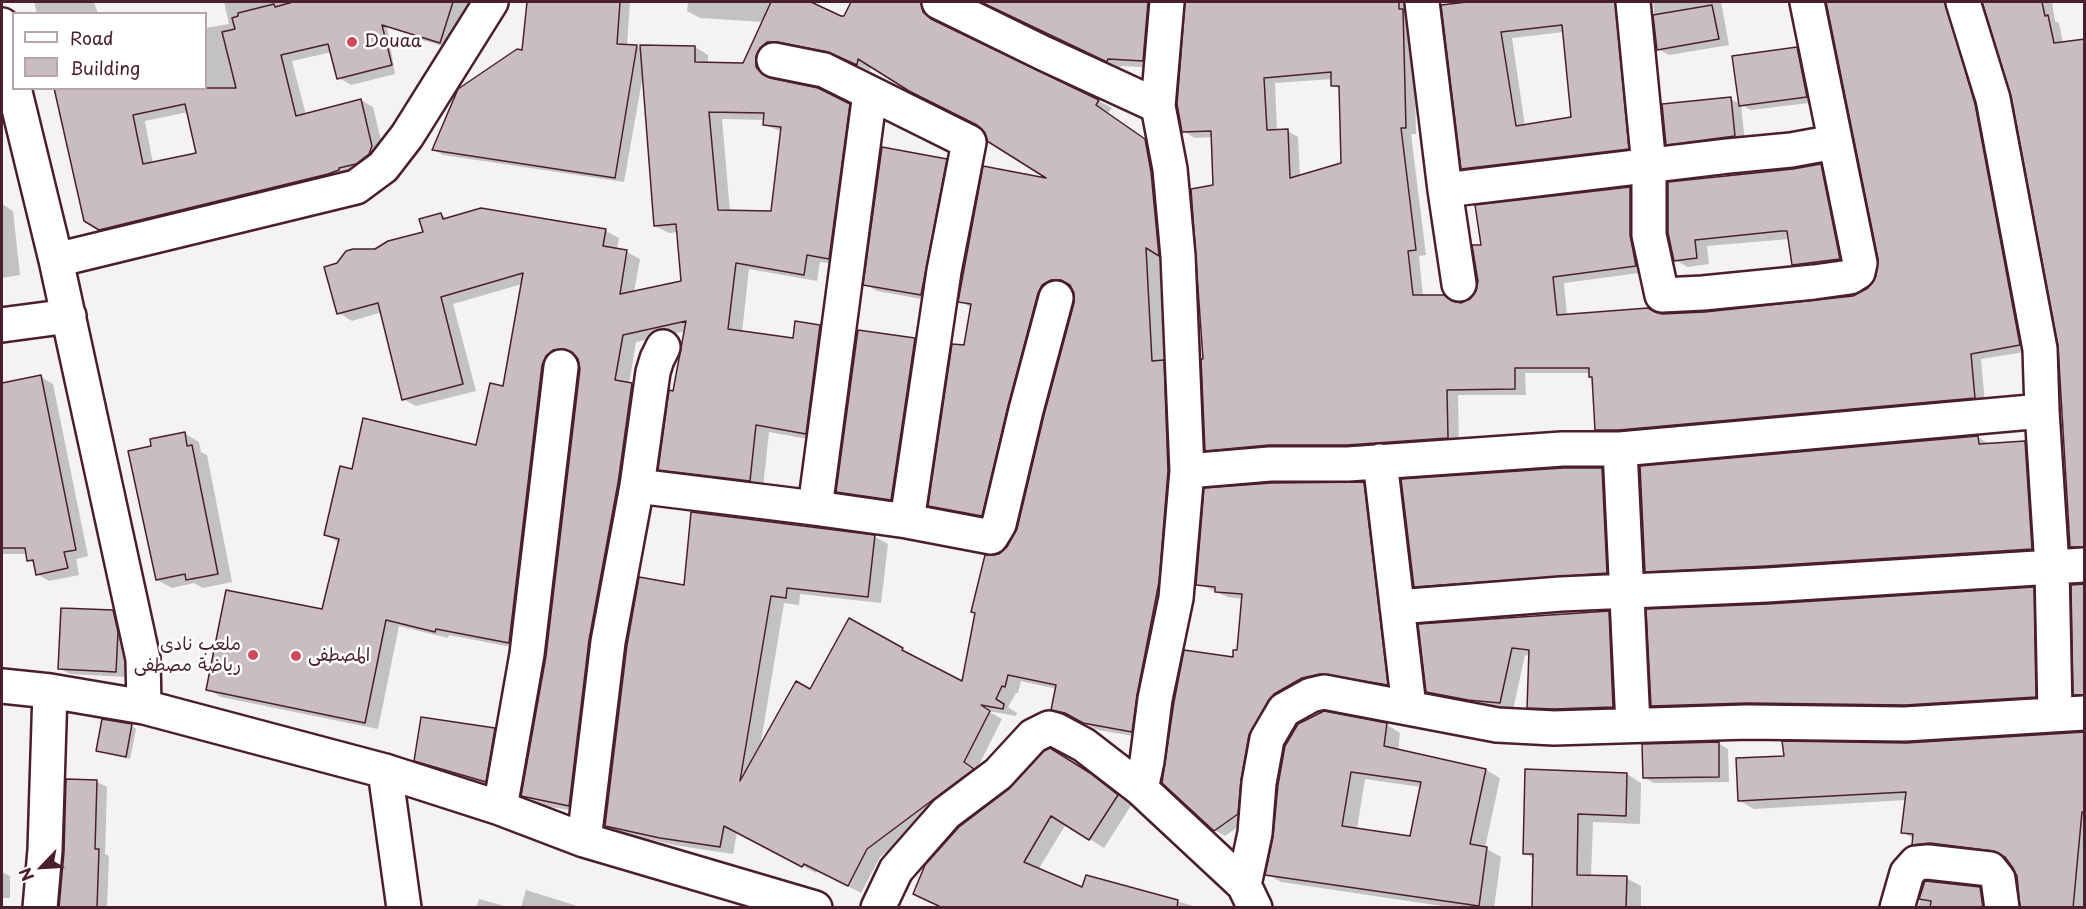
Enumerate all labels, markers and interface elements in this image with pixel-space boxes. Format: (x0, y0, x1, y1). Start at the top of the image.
legend (12, 12, 207, 90)
text: Road (70, 24, 114, 51)
place label: Douaa (364, 31, 422, 53)
marker: Douaa (345, 35, 359, 49)
text: Building (70, 54, 140, 81)
place label: ملعب نادی ریاضة مصطفی (134, 634, 241, 676)
place label: المصطفى (308, 645, 370, 667)
marker: ملعب نادی ریاضة مصطفی (246, 648, 260, 662)
marker: المصطفى (289, 649, 303, 663)
north arrow (12, 837, 72, 897)
text: N (12, 864, 39, 885)

